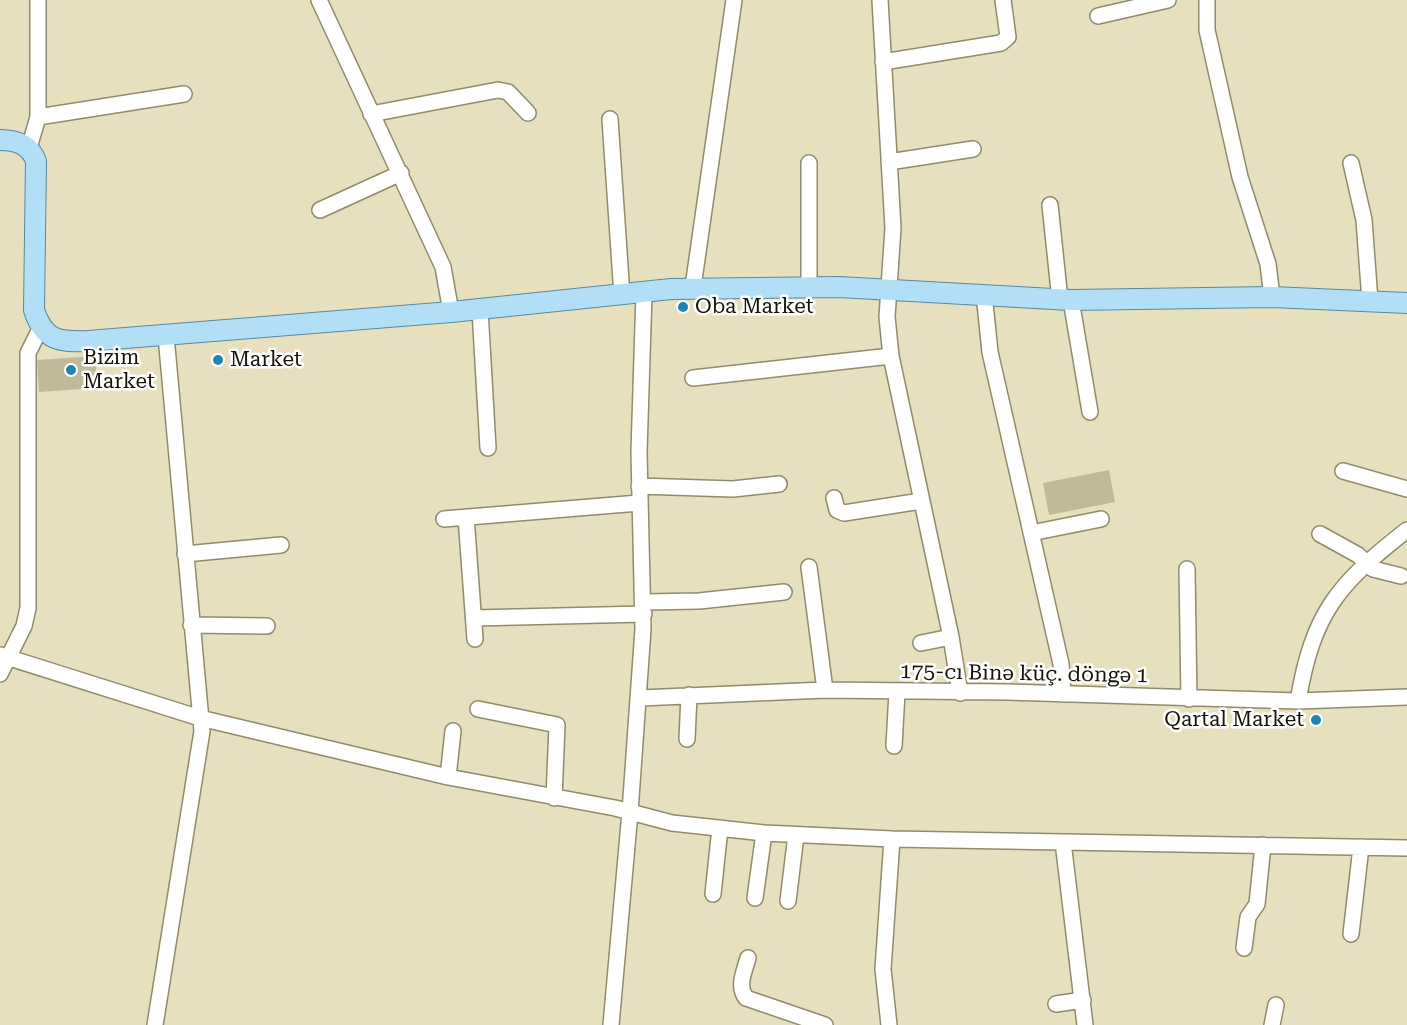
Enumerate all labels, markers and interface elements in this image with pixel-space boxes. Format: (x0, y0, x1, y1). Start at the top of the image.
place label: Oba Market (695, 294, 814, 320)
marker: Oba Market (676, 300, 690, 314)
place label: Bizim Market (83, 345, 155, 395)
place label: Market (230, 347, 302, 373)
marker: Market (211, 353, 225, 367)
marker: Bizim Market (64, 363, 78, 377)
street label: 175-cı Binə küç. döngə 1 (900, 659, 1148, 689)
place label: Qartal Market (1164, 707, 1304, 733)
marker: Qartal Market (1309, 713, 1323, 727)

